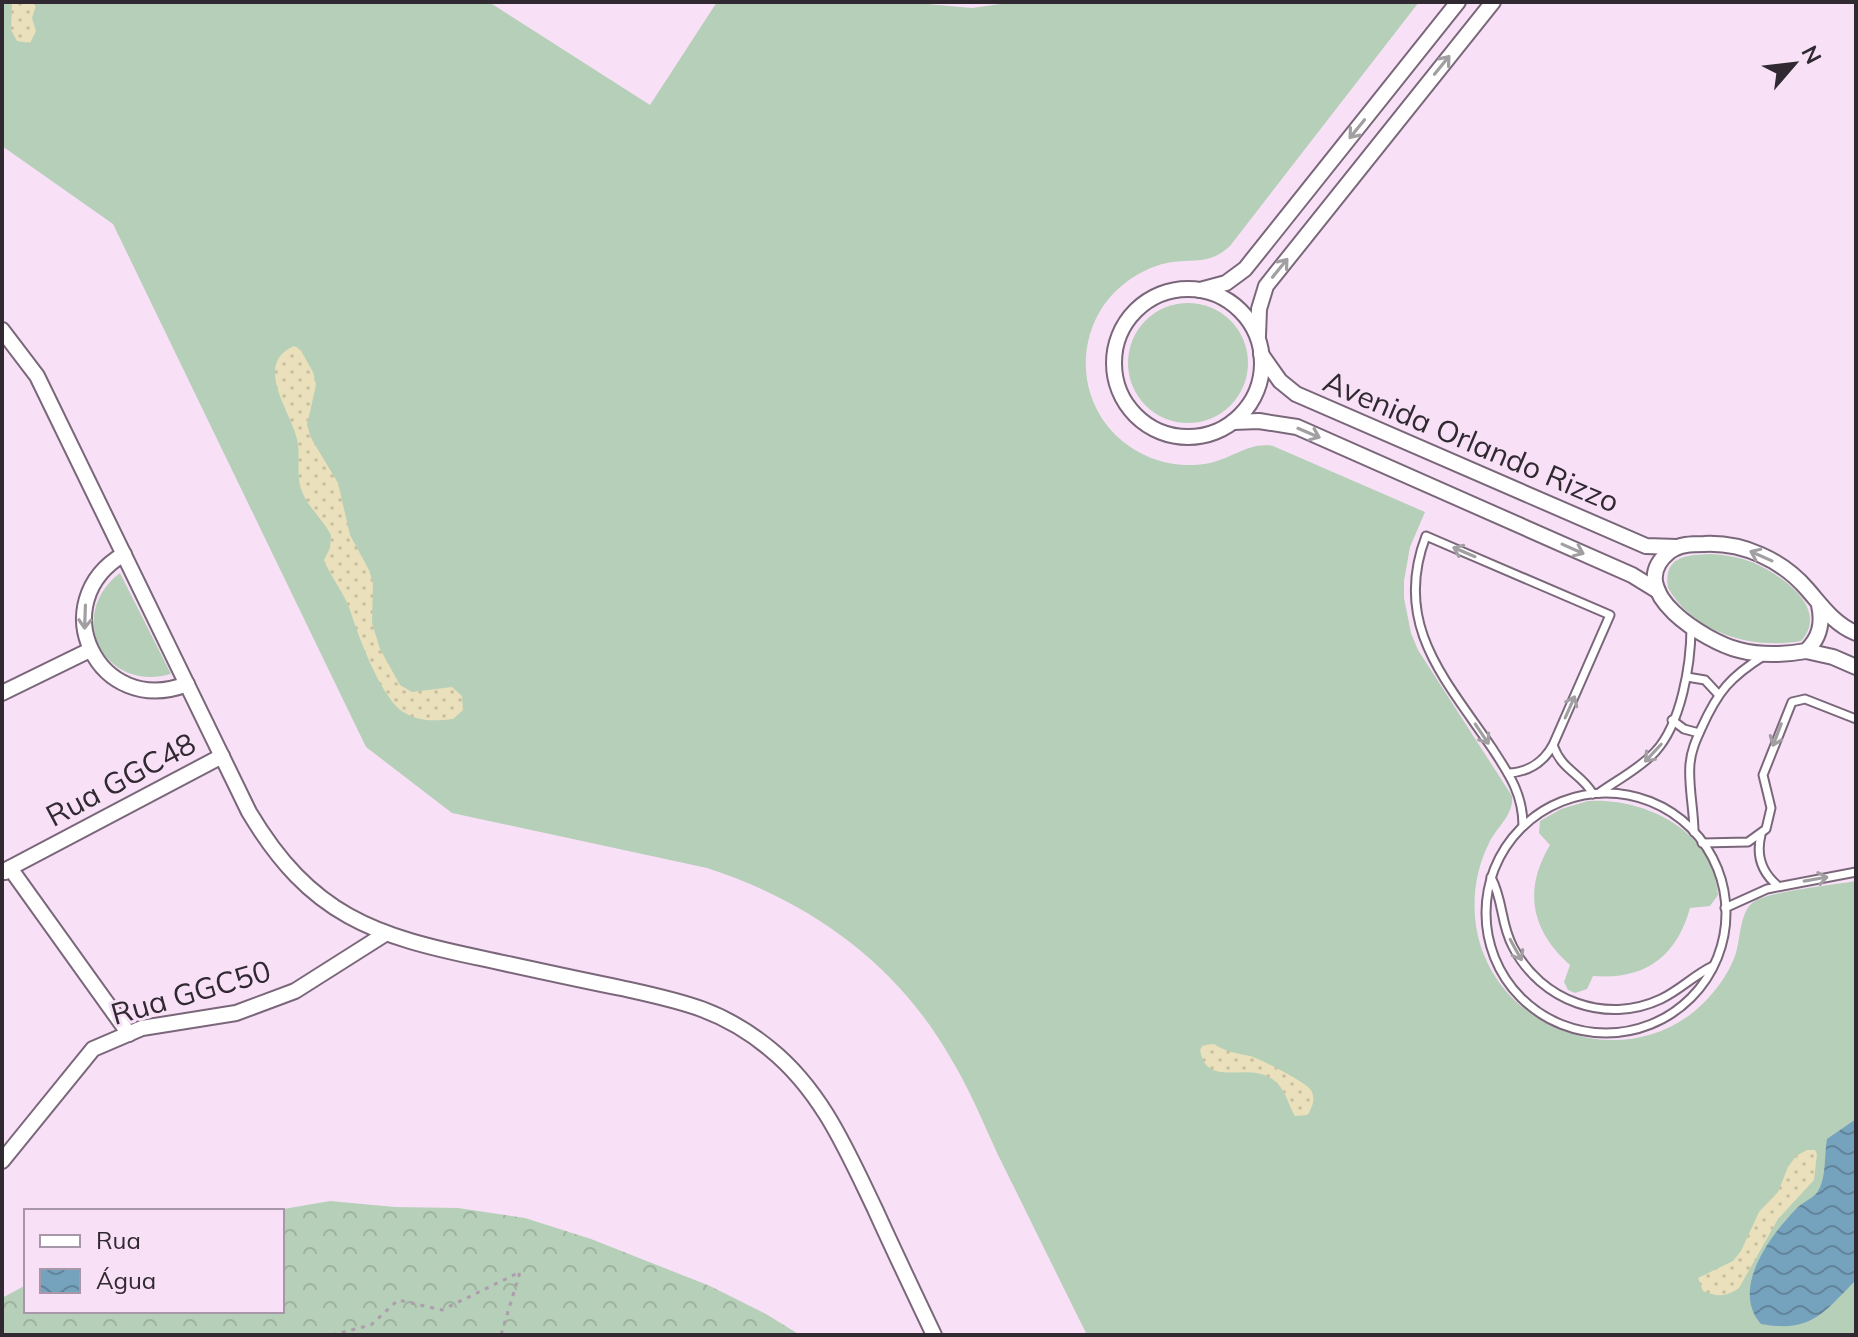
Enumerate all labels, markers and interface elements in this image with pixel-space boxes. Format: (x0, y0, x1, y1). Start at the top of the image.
north arrow (1754, 24, 1834, 104)
text: N (1795, 41, 1828, 69)
one-way arrow (1434, 55, 1451, 76)
one-way arrow (1348, 118, 1366, 139)
one-way arrow (1271, 259, 1289, 279)
street label: Avenida Orlando Rizzo (1318, 362, 1625, 521)
one-way arrow (1296, 426, 1321, 441)
one-way arrow (1560, 542, 1585, 557)
one-way arrow (1452, 544, 1476, 559)
one-way arrow (1749, 547, 1774, 562)
one-way arrow (78, 603, 93, 629)
one-way arrow (1563, 696, 1578, 720)
one-way arrow (1474, 722, 1490, 745)
one-way arrow (1769, 723, 1783, 747)
street label: Rua GGC48 (39, 724, 202, 834)
one-way arrow (1644, 742, 1662, 762)
one-way arrow (1803, 871, 1828, 886)
one-way arrow (1508, 938, 1524, 962)
street label: Rua GGC50 (107, 951, 275, 1033)
legend (24, 1209, 284, 1313)
text: Rua (96, 1225, 141, 1255)
text: Água (96, 1265, 156, 1295)

